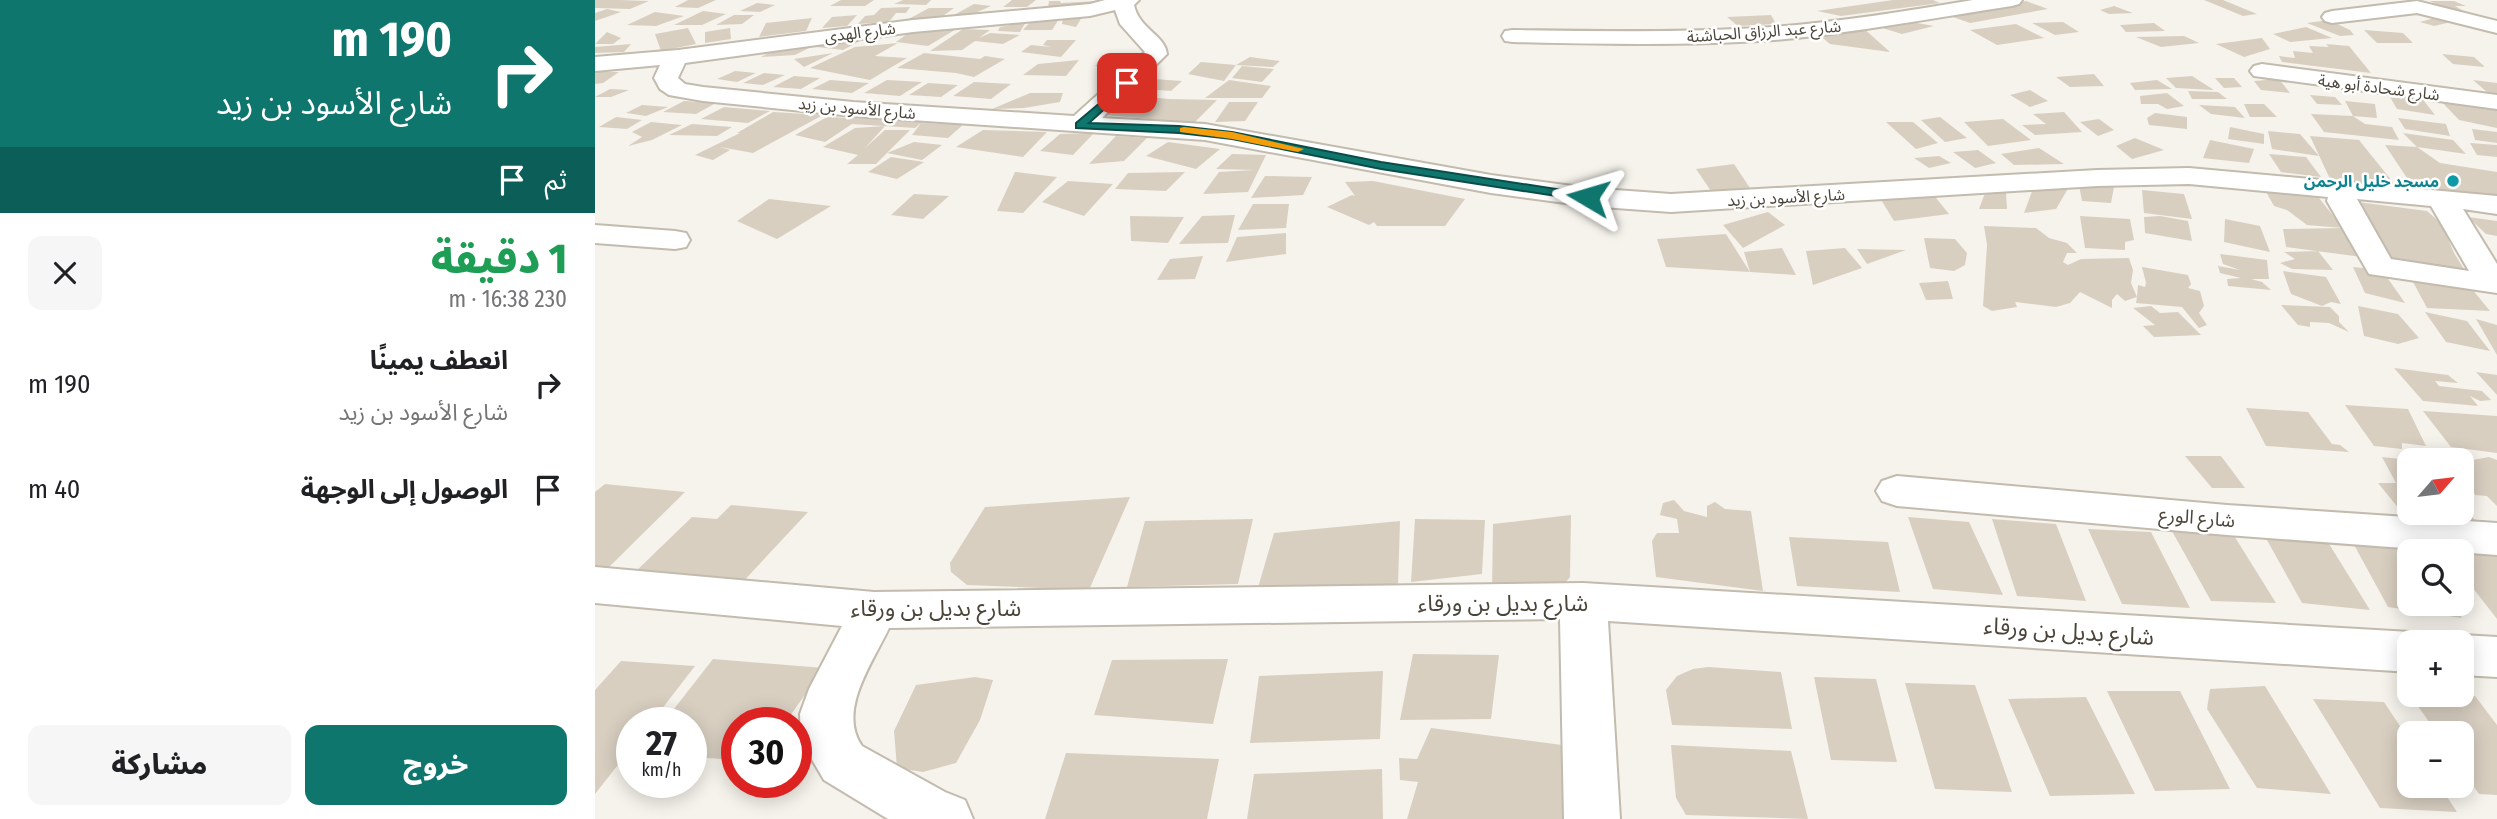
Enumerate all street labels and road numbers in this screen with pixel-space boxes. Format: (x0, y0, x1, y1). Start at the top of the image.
street label: شارع عبد الرزاق الحباشنة (1686, 17, 1842, 49)
street label: شارع الهدى (823, 19, 897, 49)
street label: شارع شحادة أبو هية (2317, 71, 2441, 107)
street label: شارع الأسود بن زيد (797, 94, 917, 126)
street label: شارع الأسود بن زيد (1727, 185, 1846, 213)
street label: شارع الورع (2158, 503, 2236, 534)
street label: شارع بديل بن ورقاء (1418, 589, 1588, 620)
street label: شارع بديل بن ورقاء (851, 594, 1021, 625)
street label: شارع بديل بن ورقاء (1983, 611, 2155, 654)

